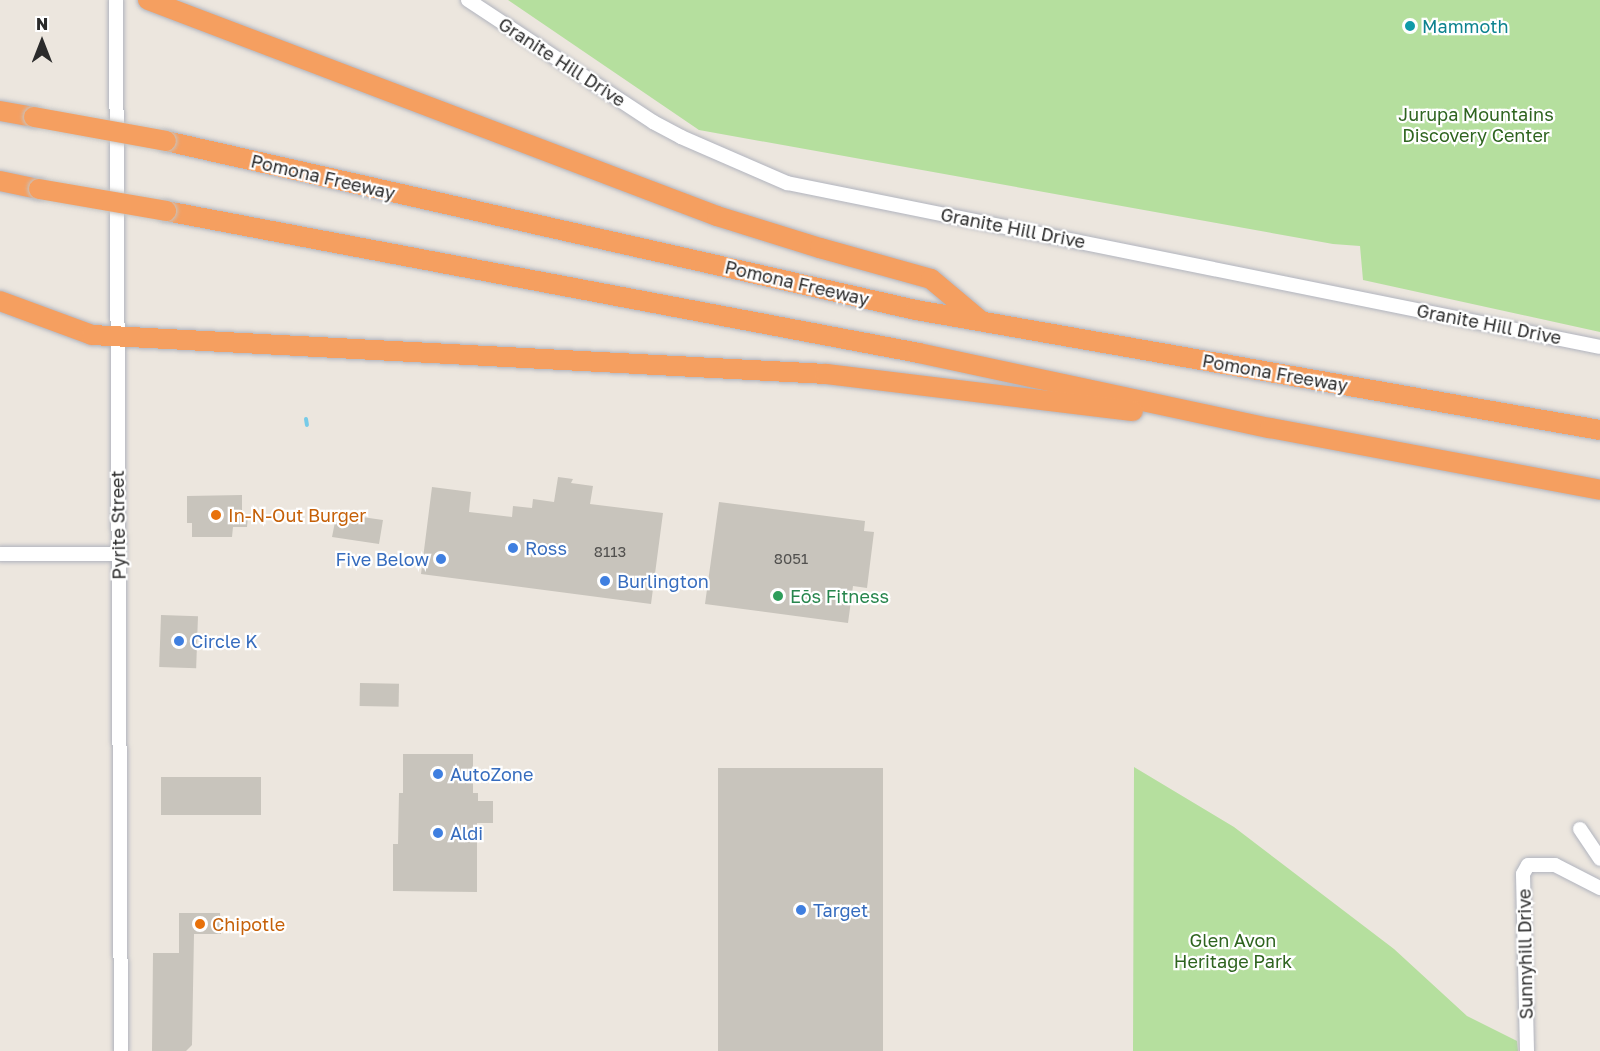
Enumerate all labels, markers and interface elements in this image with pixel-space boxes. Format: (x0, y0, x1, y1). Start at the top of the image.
north arrow (12, 12, 72, 72)
street label: Granite Hill Drive (495, 13, 629, 111)
text: N (36, 14, 48, 34)
place label: Mammoth (1422, 15, 1509, 37)
marker: Mammoth (1403, 19, 1417, 33)
park label: Jurupa Mountains Discovery Center (1398, 104, 1554, 146)
street label: Pomona Freeway (249, 150, 397, 204)
street label: Granite Hill Drive (939, 203, 1087, 253)
street label: Pomona Freeway (723, 256, 871, 310)
street label: Granite Hill Drive (1415, 299, 1563, 349)
street label: Pomona Freeway (1201, 350, 1349, 396)
street label: Pyrite Street (106, 470, 130, 580)
place label: In-N-Out Burger (228, 504, 366, 526)
marker: In-N-Out Burger (209, 508, 223, 522)
place label: Ross (525, 537, 567, 559)
marker: Ross (506, 541, 520, 555)
house number: 8113 (594, 543, 626, 561)
place label: Five Below (336, 548, 429, 570)
house number: 8051 (774, 550, 808, 568)
marker: Five Below (434, 552, 448, 566)
place label: Burlington (617, 570, 709, 592)
marker: Burlington (598, 574, 612, 588)
place label: Eōs Fitness (790, 585, 889, 607)
marker: Eōs Fitness (771, 589, 785, 603)
place label: Circle K (191, 630, 258, 652)
marker: Circle K (172, 634, 186, 648)
place label: AutoZone (450, 763, 533, 785)
marker: AutoZone (431, 767, 445, 781)
place label: Aldi (450, 822, 483, 844)
marker: Aldi (431, 826, 445, 840)
street label: Sunnyhill Drive (1513, 888, 1537, 1020)
place label: Target (813, 899, 868, 921)
marker: Target (794, 903, 808, 917)
place label: Chipotle (212, 913, 285, 935)
marker: Chipotle (193, 917, 207, 931)
park label: Glen Avon Heritage Park (1174, 930, 1292, 972)

